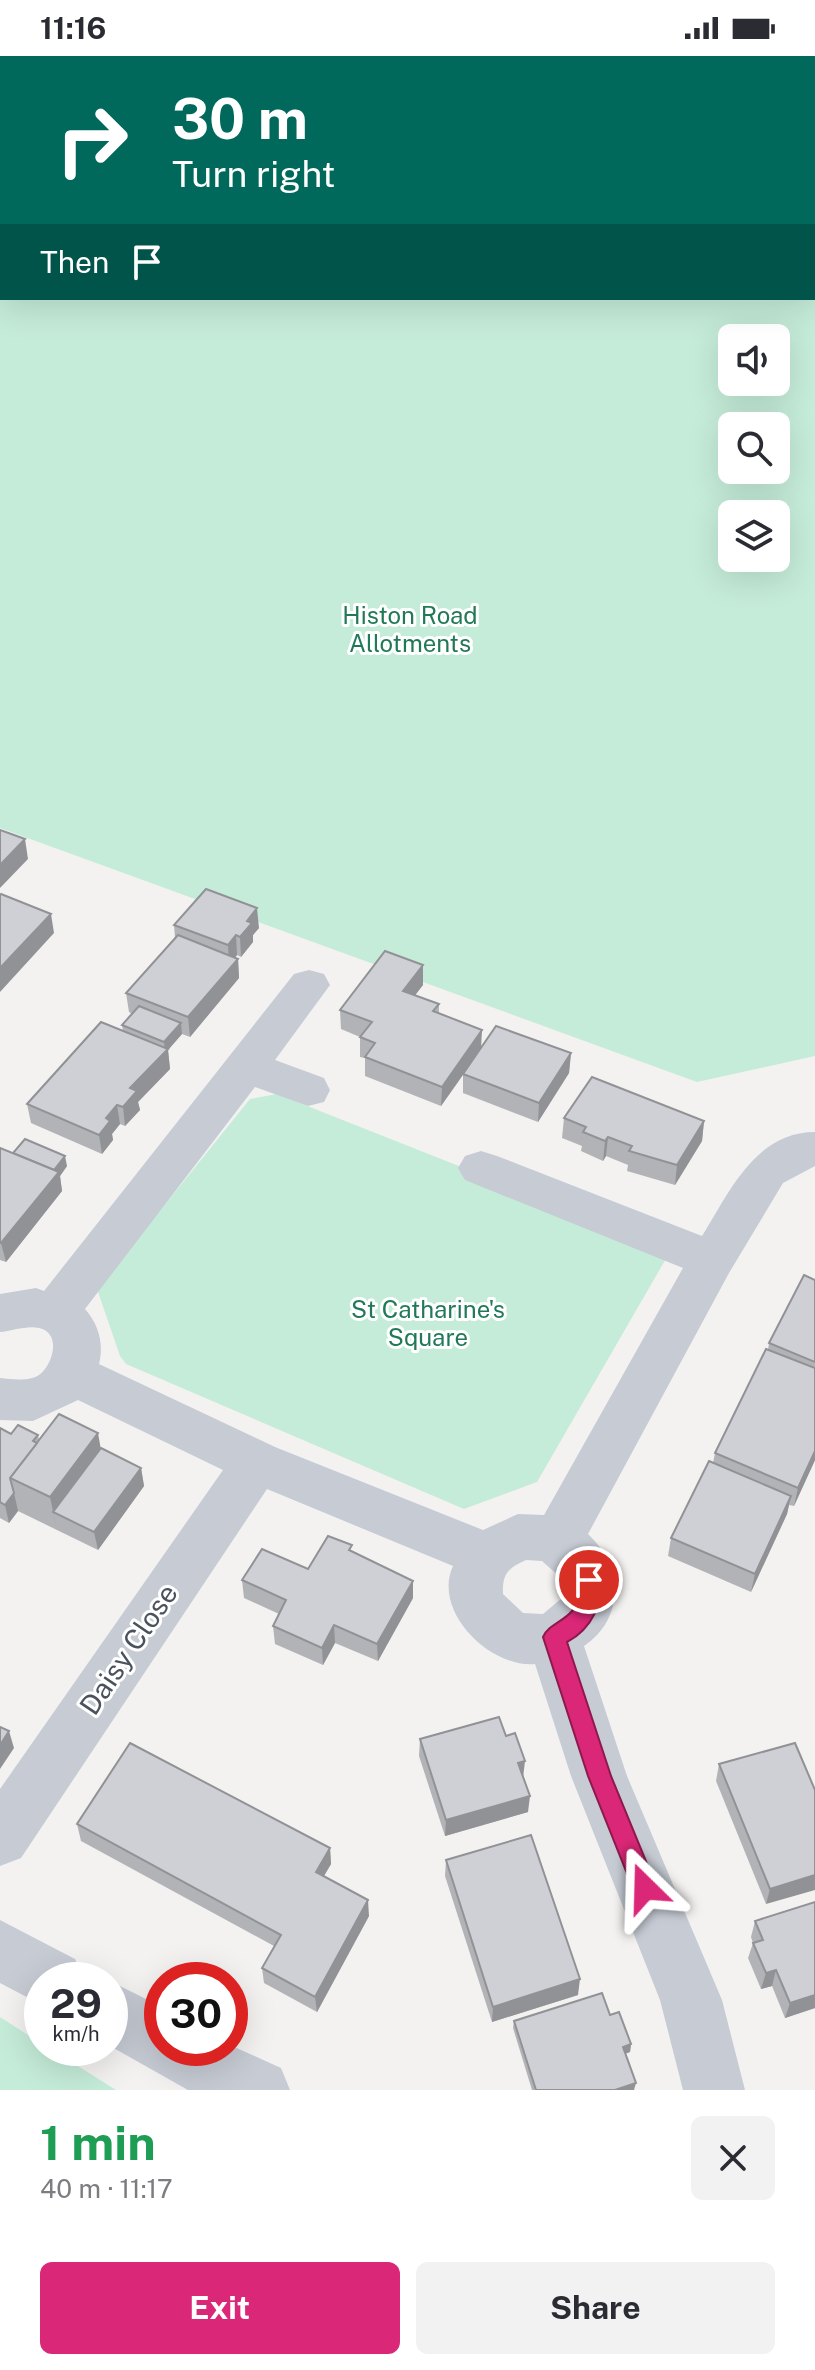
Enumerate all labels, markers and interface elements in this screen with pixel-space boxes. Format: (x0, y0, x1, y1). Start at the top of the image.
text: 11:16 (40, 10, 106, 46)
text: 30 m (172, 86, 308, 152)
icon: right (40, 88, 144, 192)
text: Turn right (172, 153, 335, 195)
icon: arrive (125, 240, 169, 284)
text: Then (40, 244, 109, 280)
map controls (718, 324, 790, 572)
button: sound (718, 324, 790, 396)
button: search (718, 412, 790, 484)
button: layers (718, 500, 790, 572)
park label: Histon Road Allotments (342, 601, 478, 657)
park label: St Catharine's Square (351, 1295, 505, 1351)
pin (555, 1546, 623, 1614)
icon: arrive (567, 1558, 611, 1602)
street label: Daisy Close (72, 1577, 184, 1721)
position arrow (603, 1846, 687, 1930)
speed limit sign: 30 (144, 1962, 248, 2066)
text: 29 (50, 1980, 102, 2027)
text: km/h (52, 2022, 100, 2046)
text: 1 min (40, 2114, 156, 2171)
button: close (691, 2116, 775, 2200)
text: 40 m · 11:17 (40, 2173, 173, 2204)
button: Exit (40, 2262, 400, 2354)
button: Share (416, 2262, 775, 2354)

